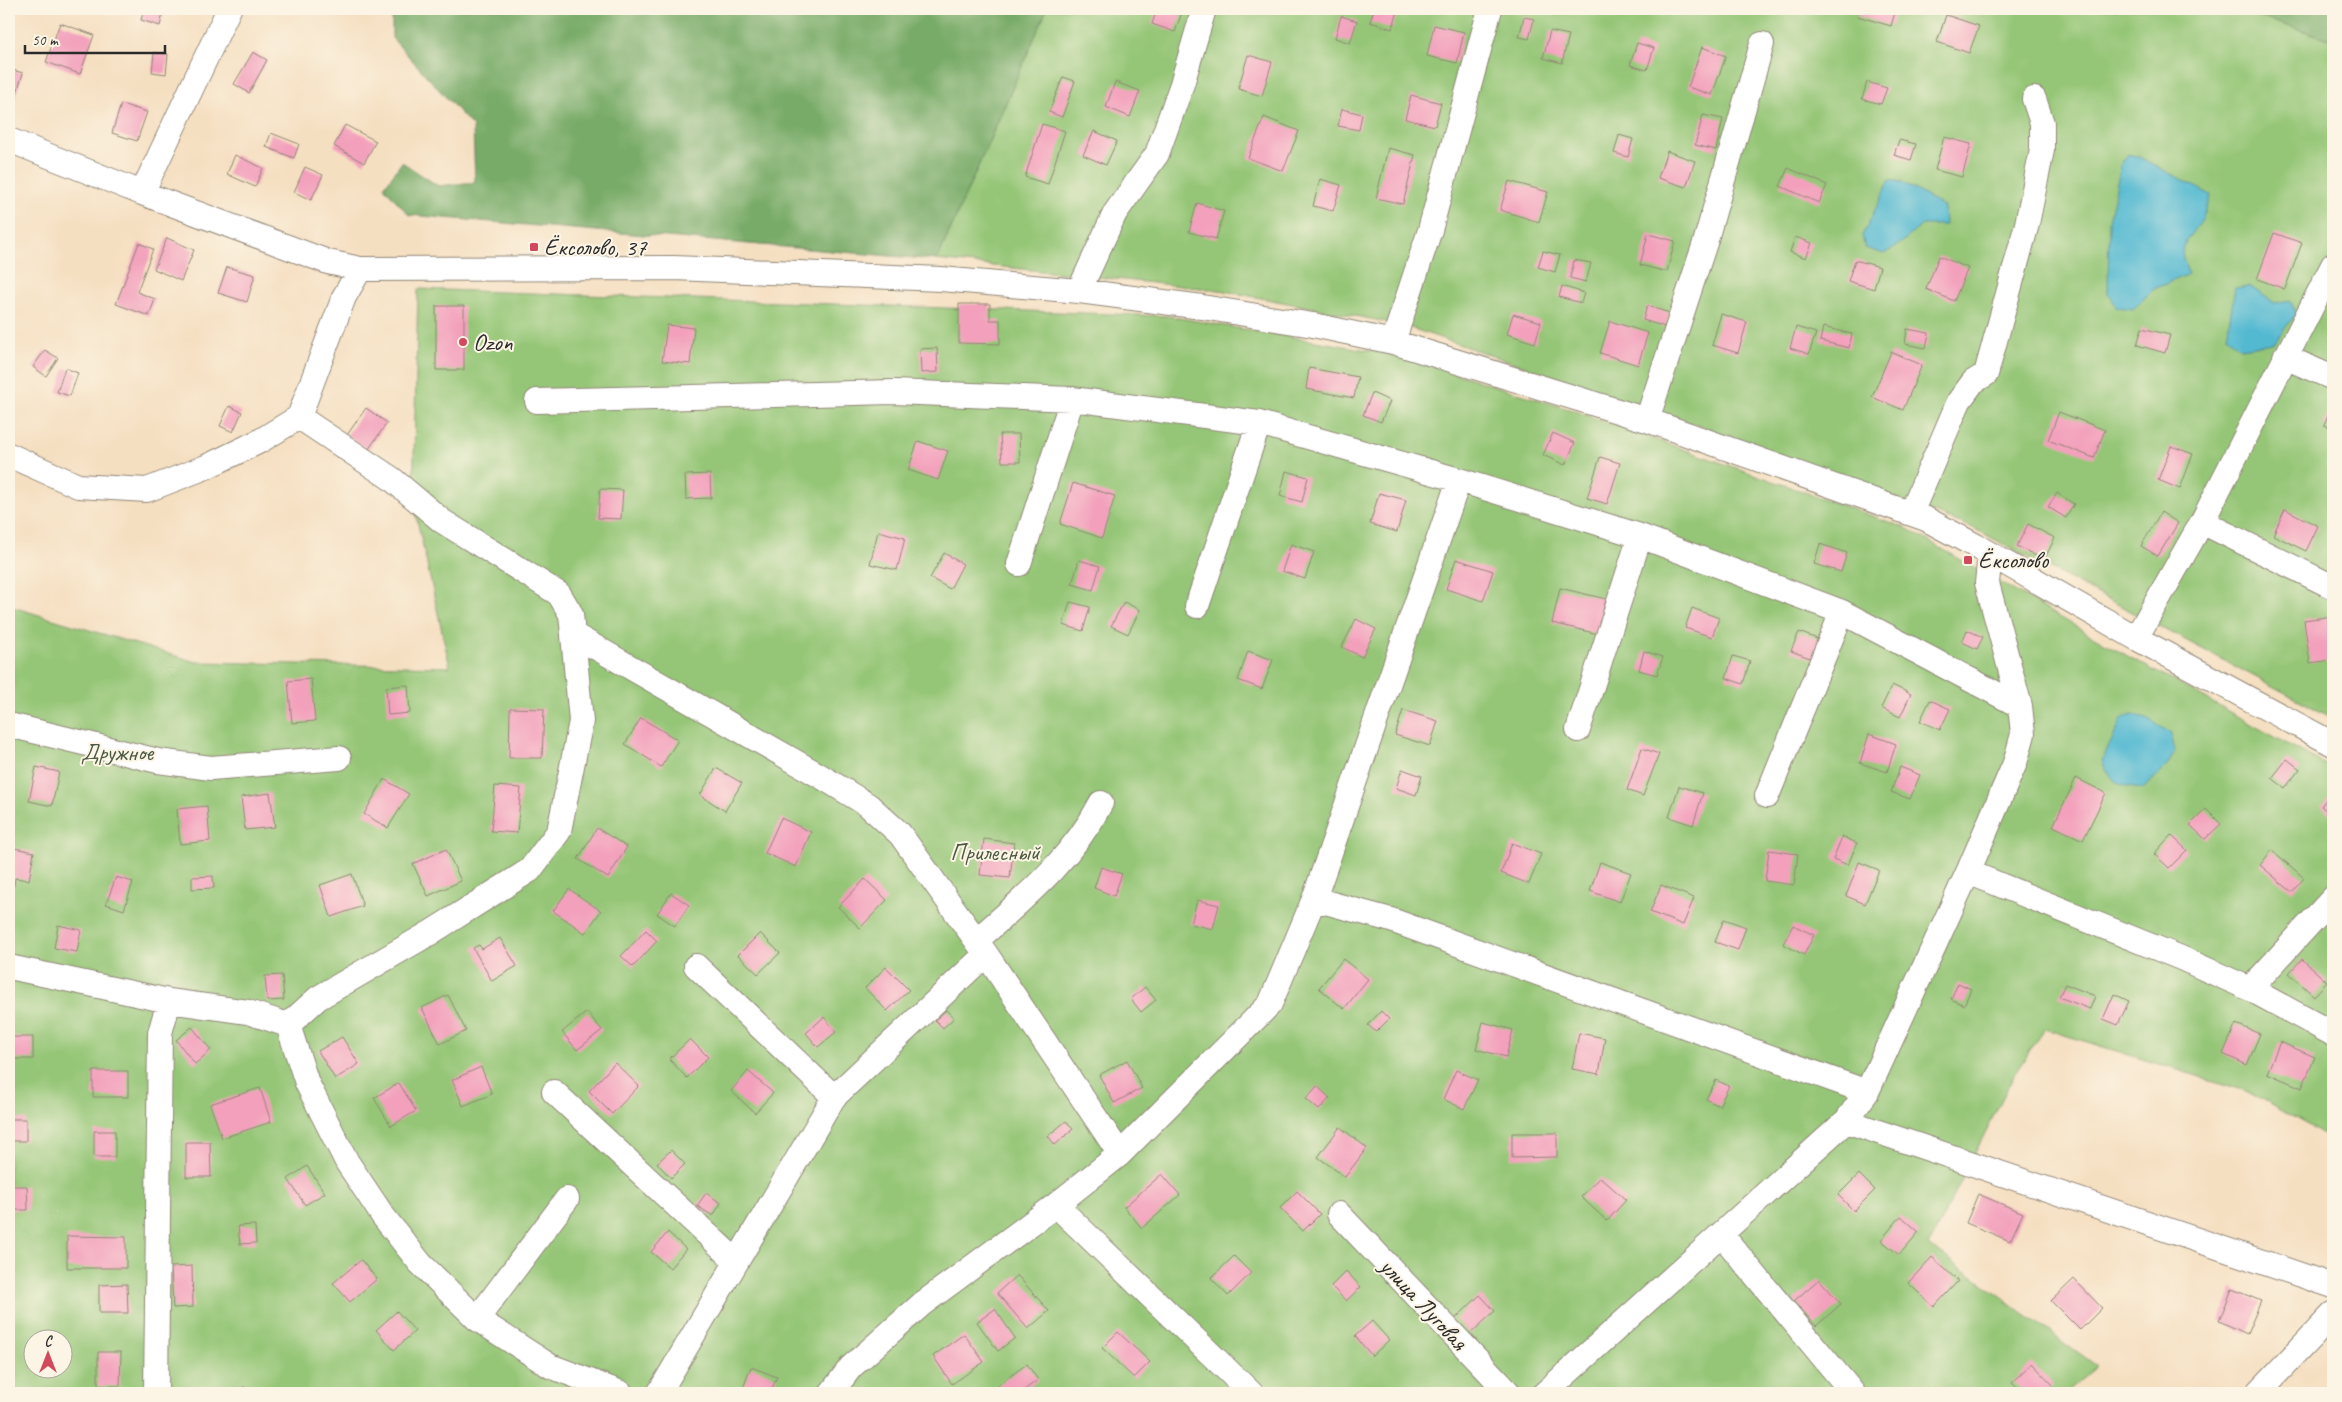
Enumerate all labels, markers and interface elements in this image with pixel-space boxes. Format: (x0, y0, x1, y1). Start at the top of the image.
scale bar (25, 22, 165, 54)
text: 50 m (32, 31, 59, 50)
place label: Ёксолово, 37 (544, 232, 648, 262)
marker: Ёксолово, 37 (528, 241, 540, 253)
place label: Ozon (473, 327, 513, 357)
marker: Ozon (457, 336, 469, 348)
place label: Ёксолово (1978, 545, 2050, 575)
marker: Ёксолово (1962, 554, 1974, 566)
park label: Дружное (81, 737, 155, 767)
park label: Прилесный (950, 837, 1042, 867)
street label: улица Луговая (1372, 1250, 1475, 1357)
north arrow (22, 1330, 72, 1380)
text: С (45, 1333, 54, 1350)

